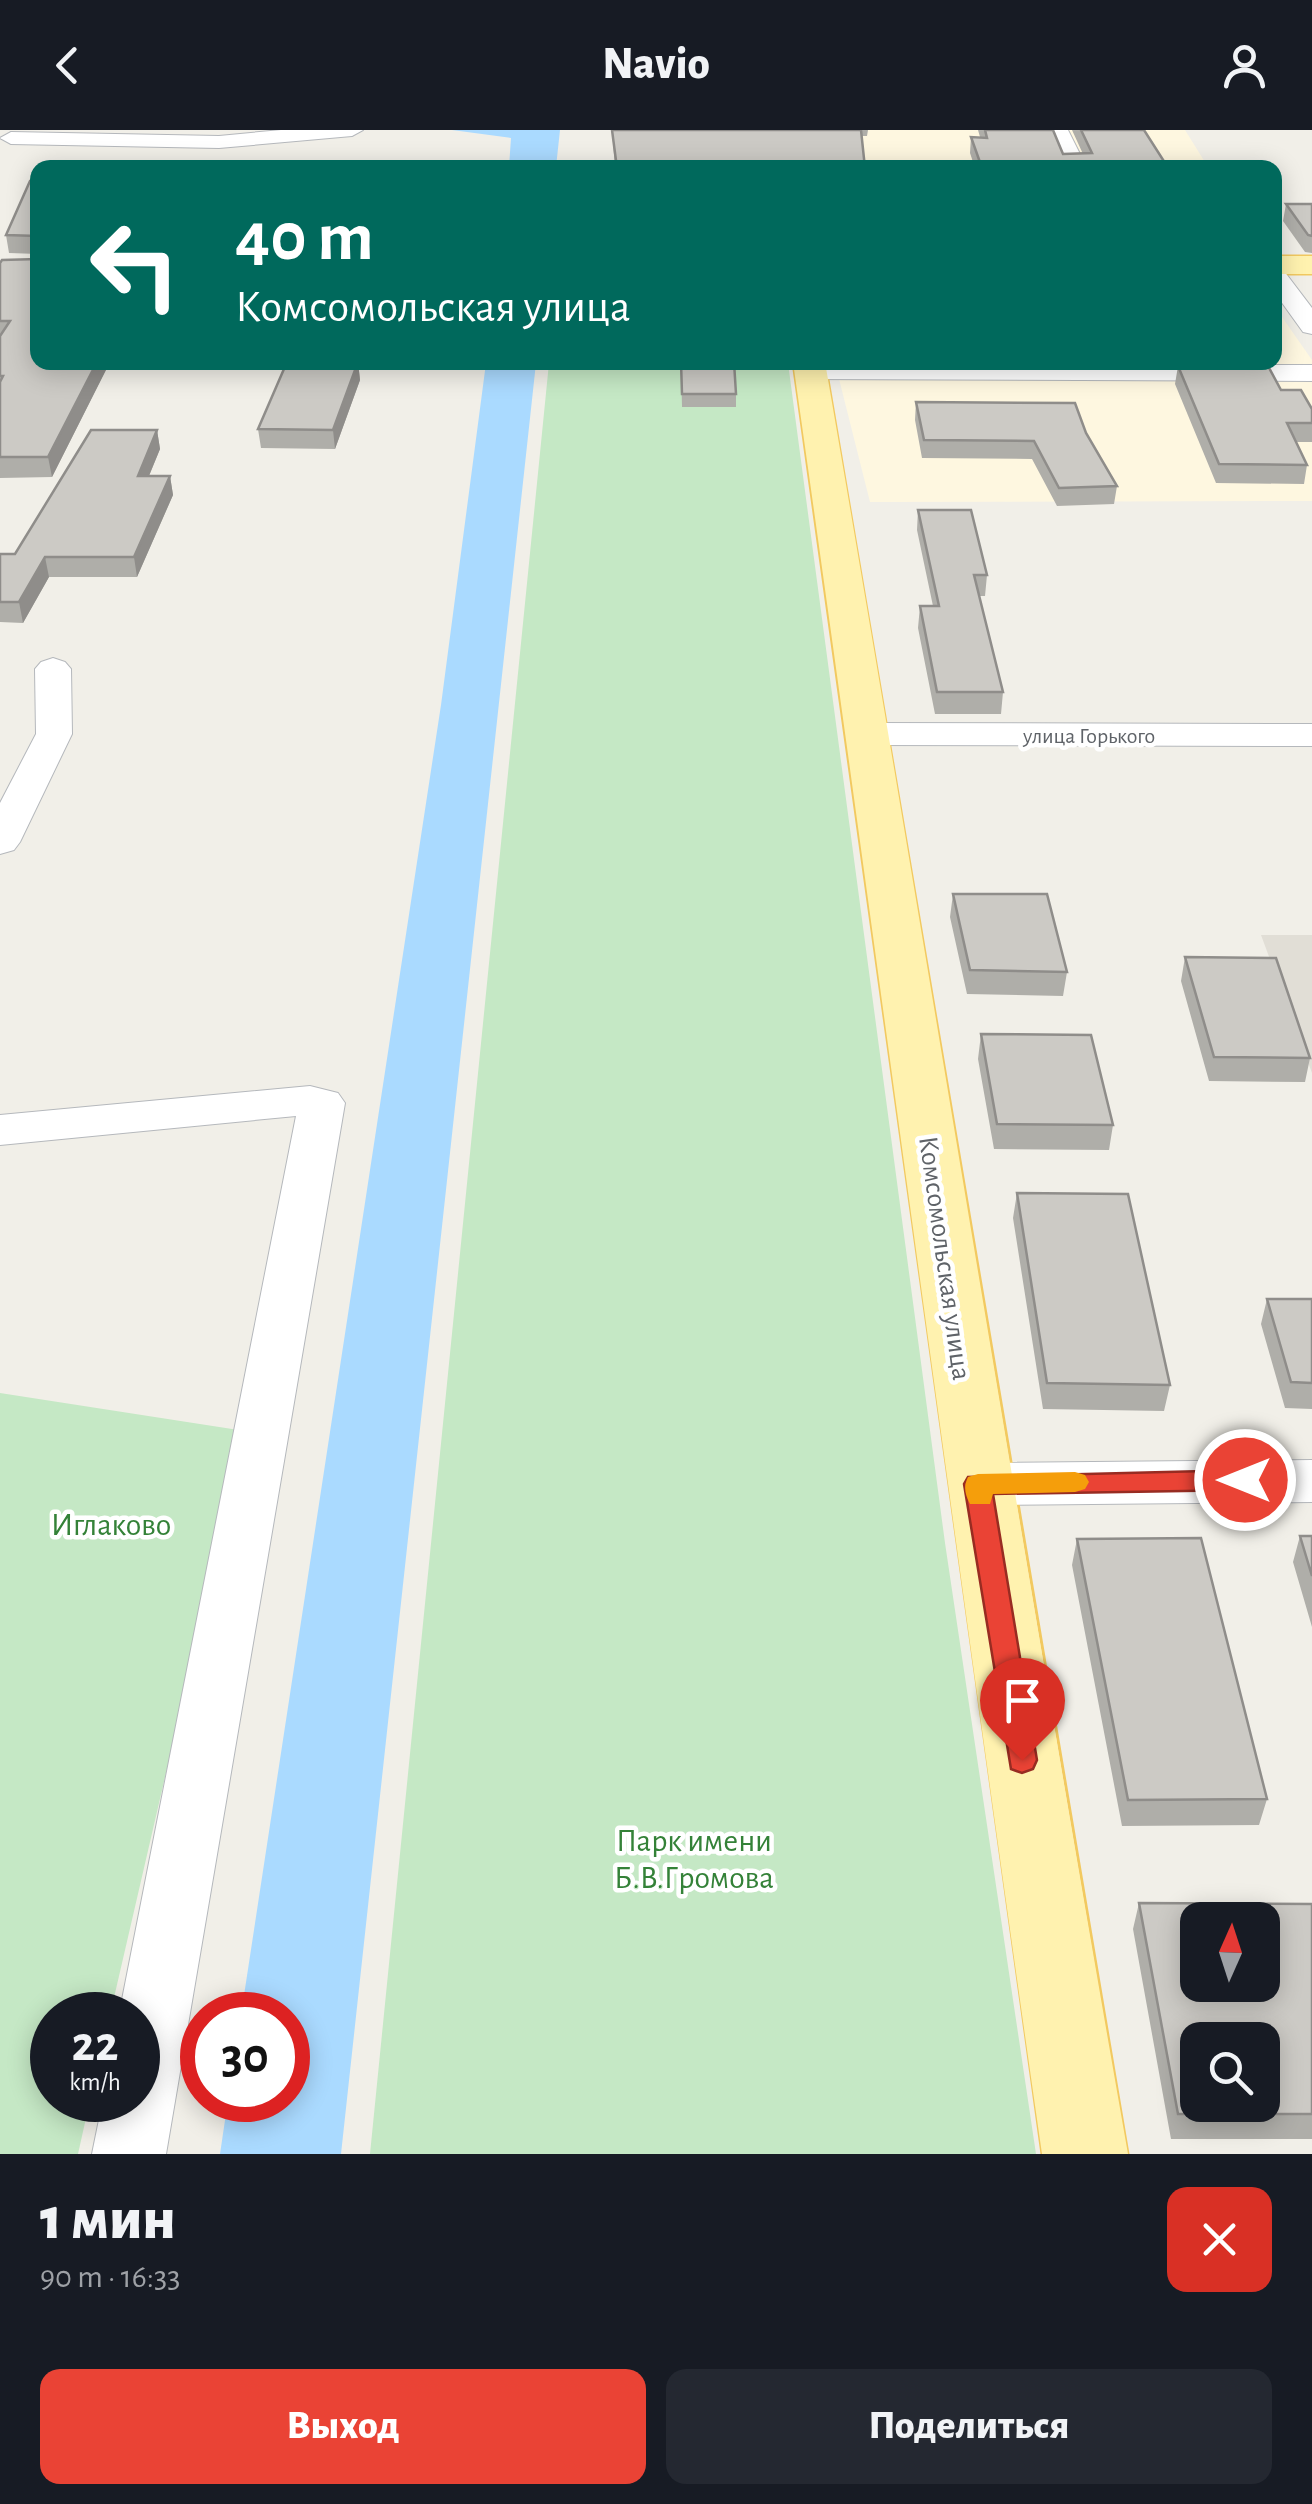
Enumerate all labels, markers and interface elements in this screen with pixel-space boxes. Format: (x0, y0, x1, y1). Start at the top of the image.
icon: back (40, 38, 95, 93)
icon: person (1217, 38, 1272, 93)
text: Navio (602, 42, 710, 87)
icon: left (70, 200, 200, 330)
text: 40 m (235, 203, 374, 273)
text: Комсомольская улица (235, 285, 631, 330)
street label: улица Горького (1022, 725, 1155, 747)
street label: Комсомольская улица (913, 1134, 975, 1382)
position arrow (1193, 1428, 1297, 1532)
park label: Иглаково (51, 1509, 171, 1541)
pin (980, 1658, 1065, 1761)
icon: arrive (995, 1673, 1050, 1728)
park label: Парк имени Б.В.Громова (614, 1825, 774, 1894)
north arrow (1180, 1902, 1280, 2002)
map controls (1180, 1902, 1280, 2122)
speed limit sign: 30 (180, 1992, 310, 2122)
text: 22 (71, 2020, 119, 2070)
button: search (1180, 2022, 1280, 2122)
text: km/h (69, 2070, 121, 2095)
button: close (1167, 2187, 1272, 2292)
text: 1 мин (40, 2190, 176, 2250)
text: 90 m · 16:33 (40, 2261, 180, 2293)
button: Выход (40, 2369, 646, 2484)
button: Поделиться (666, 2369, 1272, 2484)

